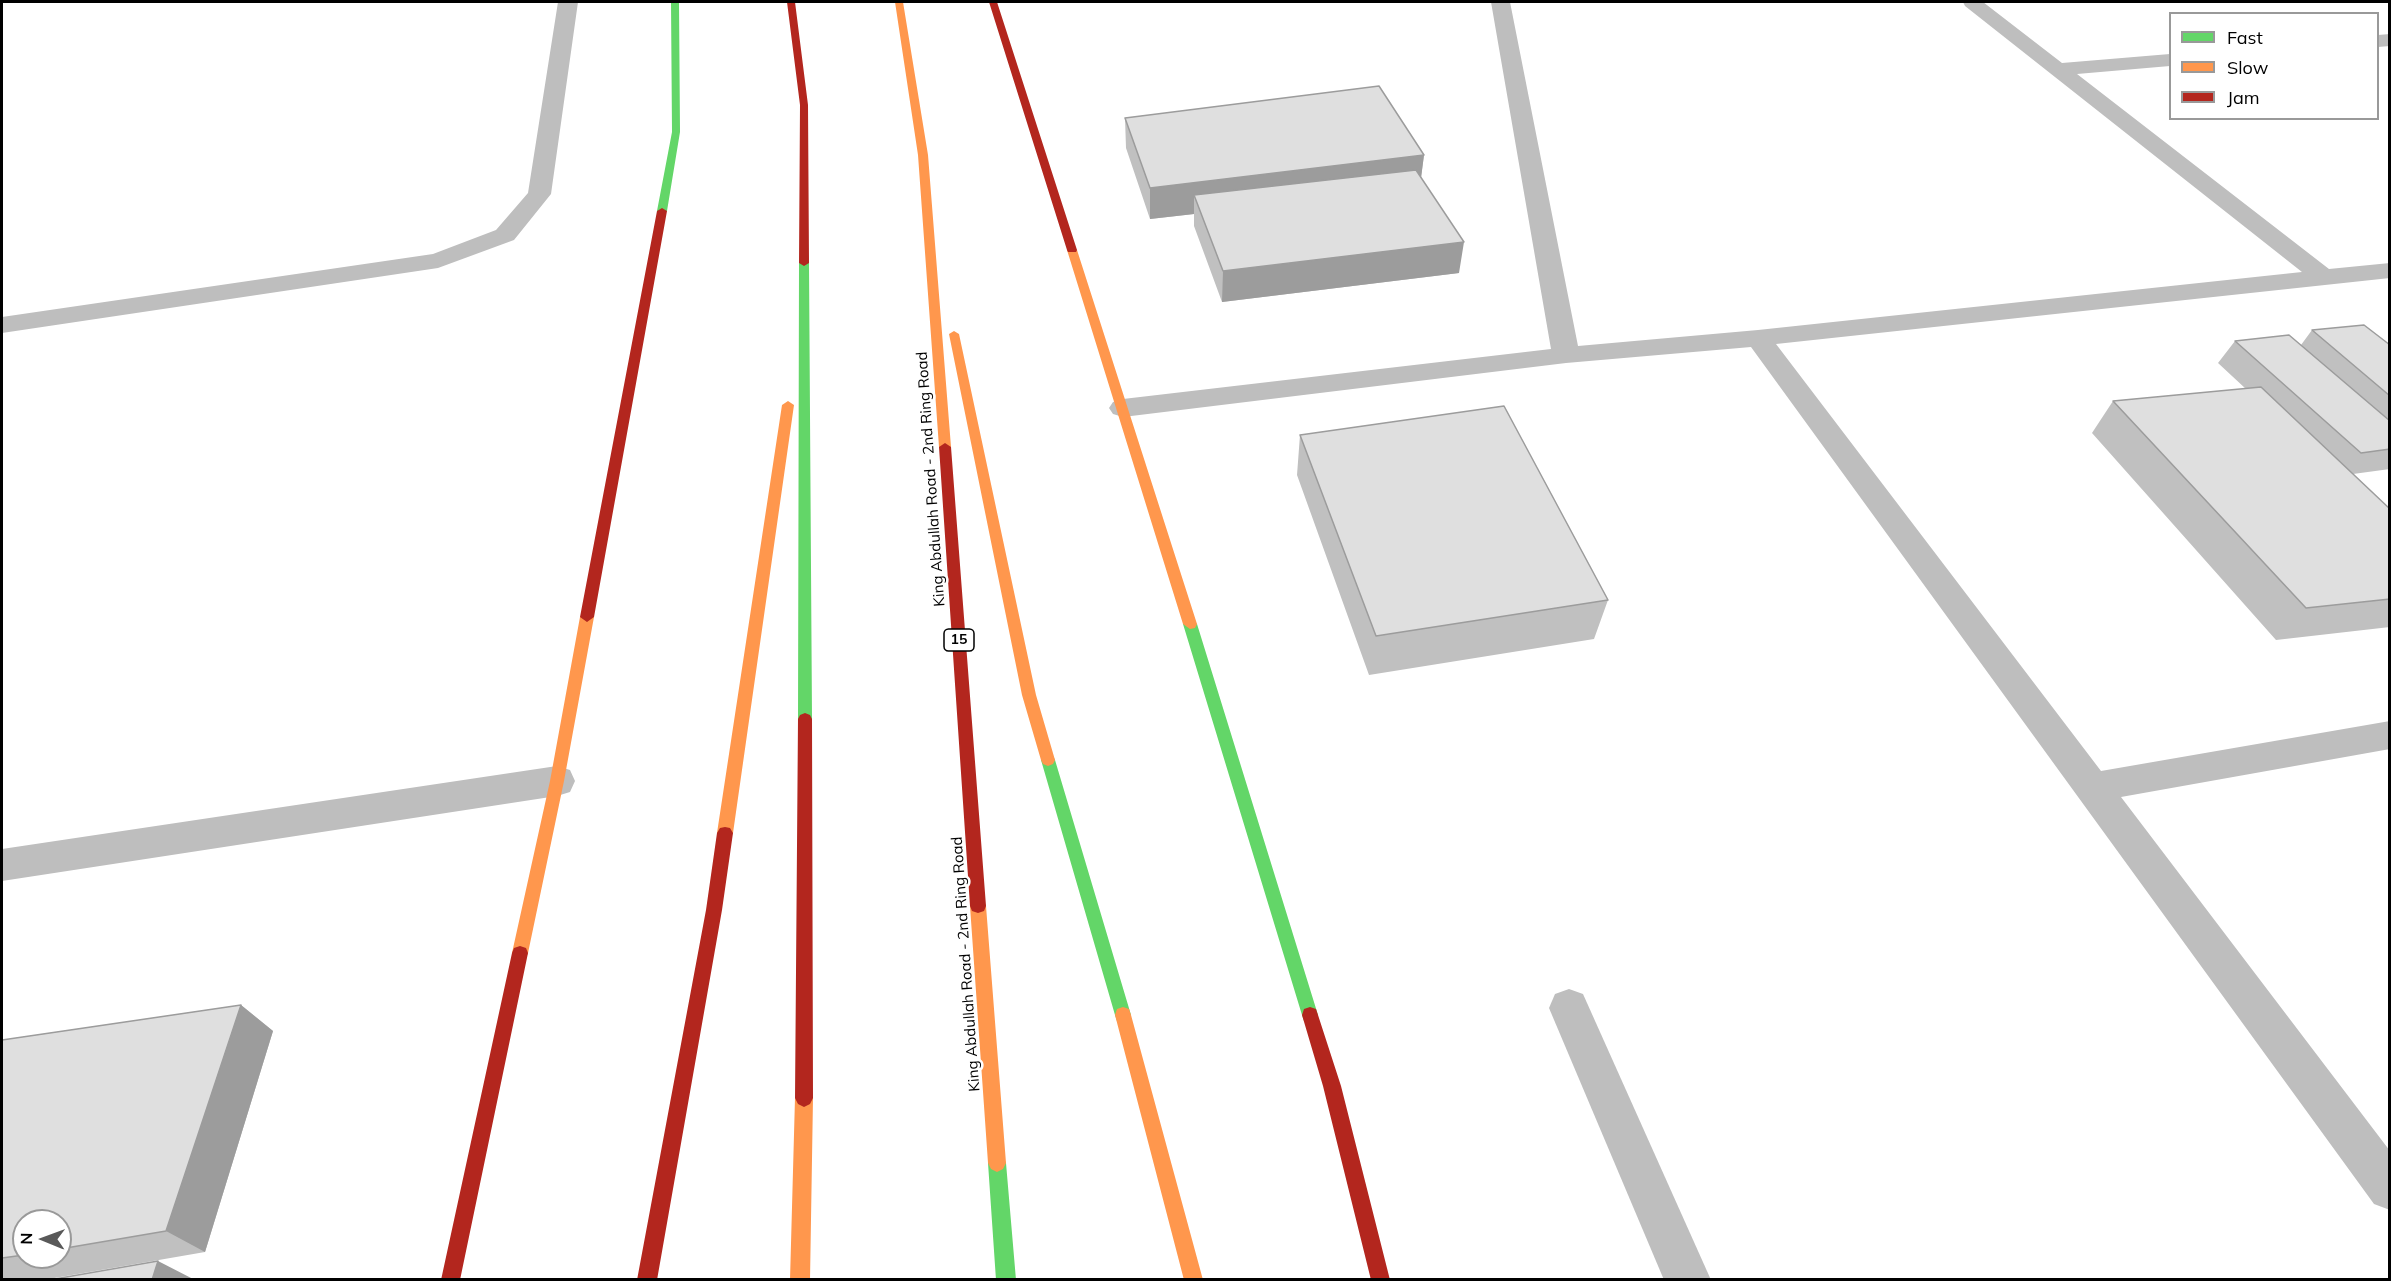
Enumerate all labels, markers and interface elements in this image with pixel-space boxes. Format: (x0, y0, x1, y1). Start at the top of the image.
legend (2169, 12, 2379, 120)
text: Fast (2227, 26, 2263, 49)
text: Slow (2227, 56, 2268, 79)
text: Jam (2227, 86, 2260, 109)
street label: King Abdullah Road - 2nd Ring Road (913, 351, 949, 607)
road number: 15 (944, 629, 974, 651)
street label: King Abdullah Road - 2nd Ring Road (948, 836, 984, 1092)
north arrow (12, 1209, 72, 1269)
text: N (16, 1233, 36, 1245)

